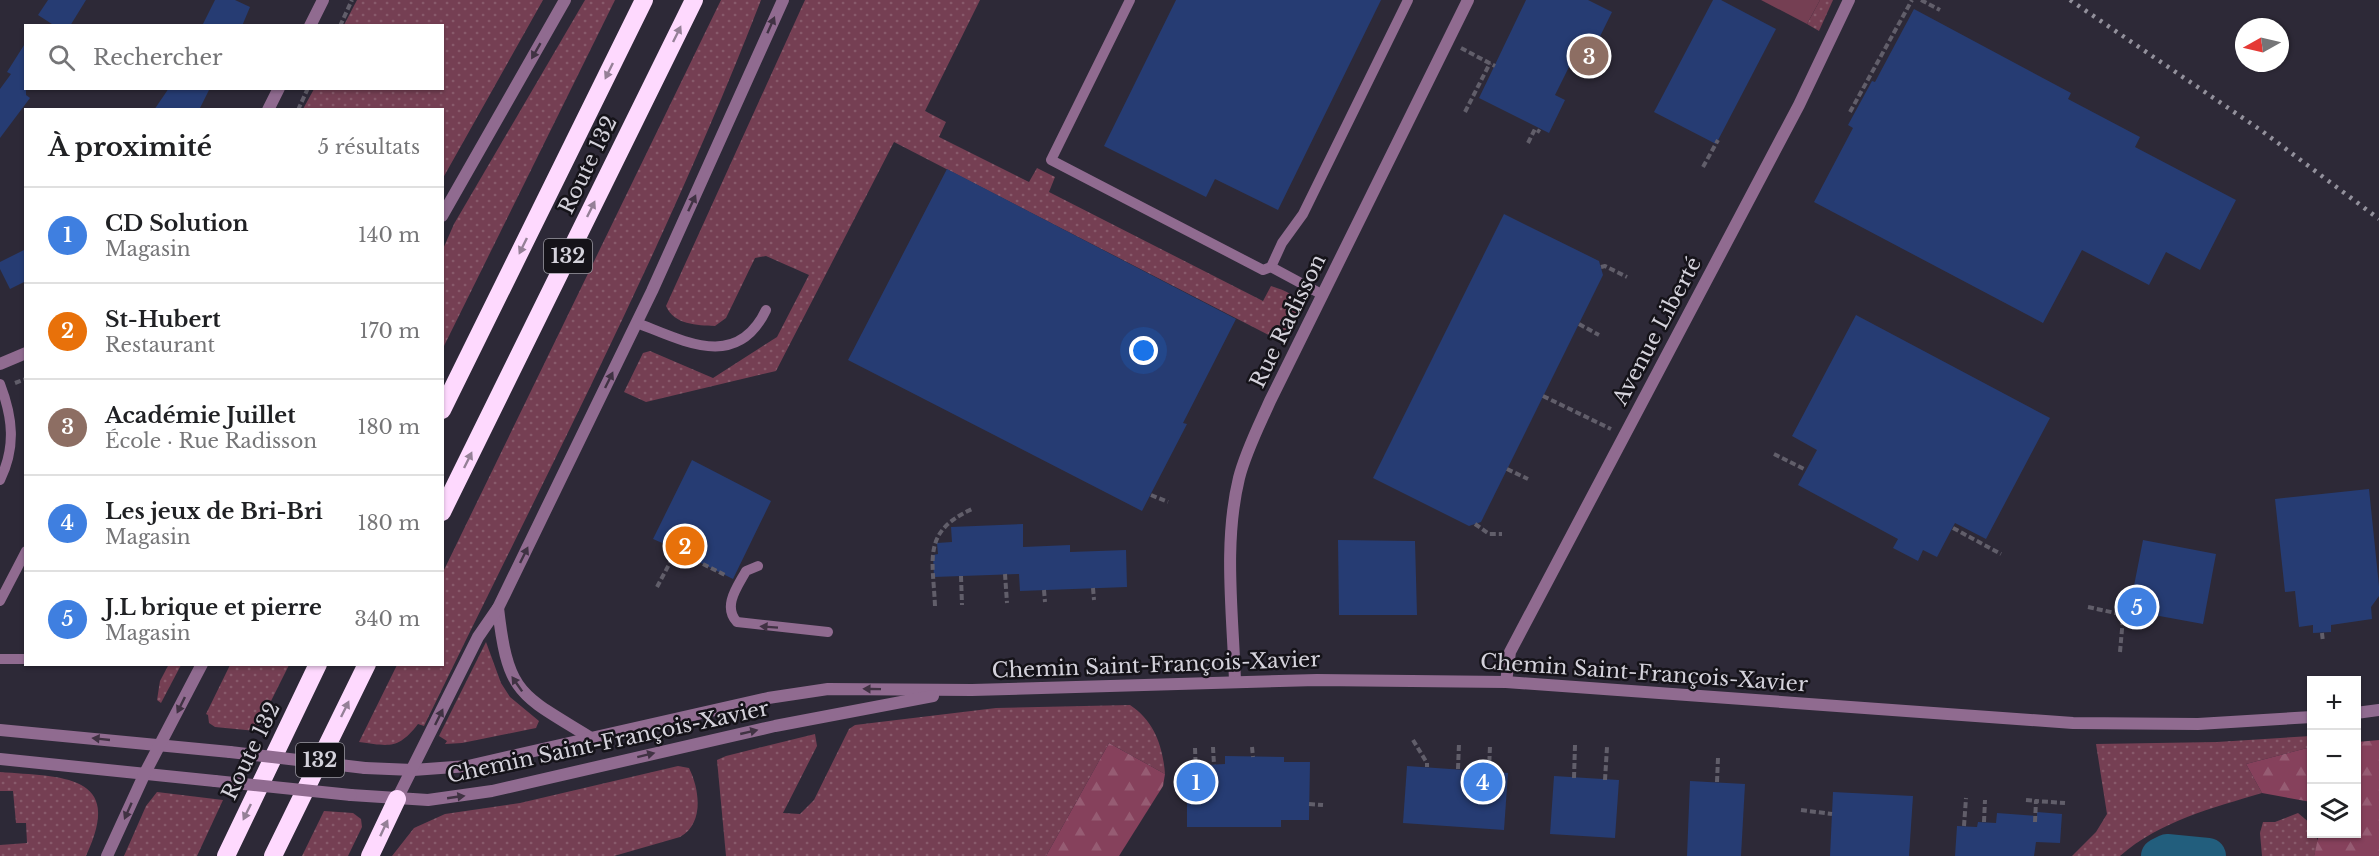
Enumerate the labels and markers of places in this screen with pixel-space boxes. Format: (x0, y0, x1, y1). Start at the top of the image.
pin: 3 (1570, 34, 1608, 78)
pin: 2 (666, 524, 704, 568)
pin: 5 (2118, 584, 2156, 630)
pin: 1 (1176, 760, 1216, 804)
pin: 4 (1464, 760, 1502, 804)

